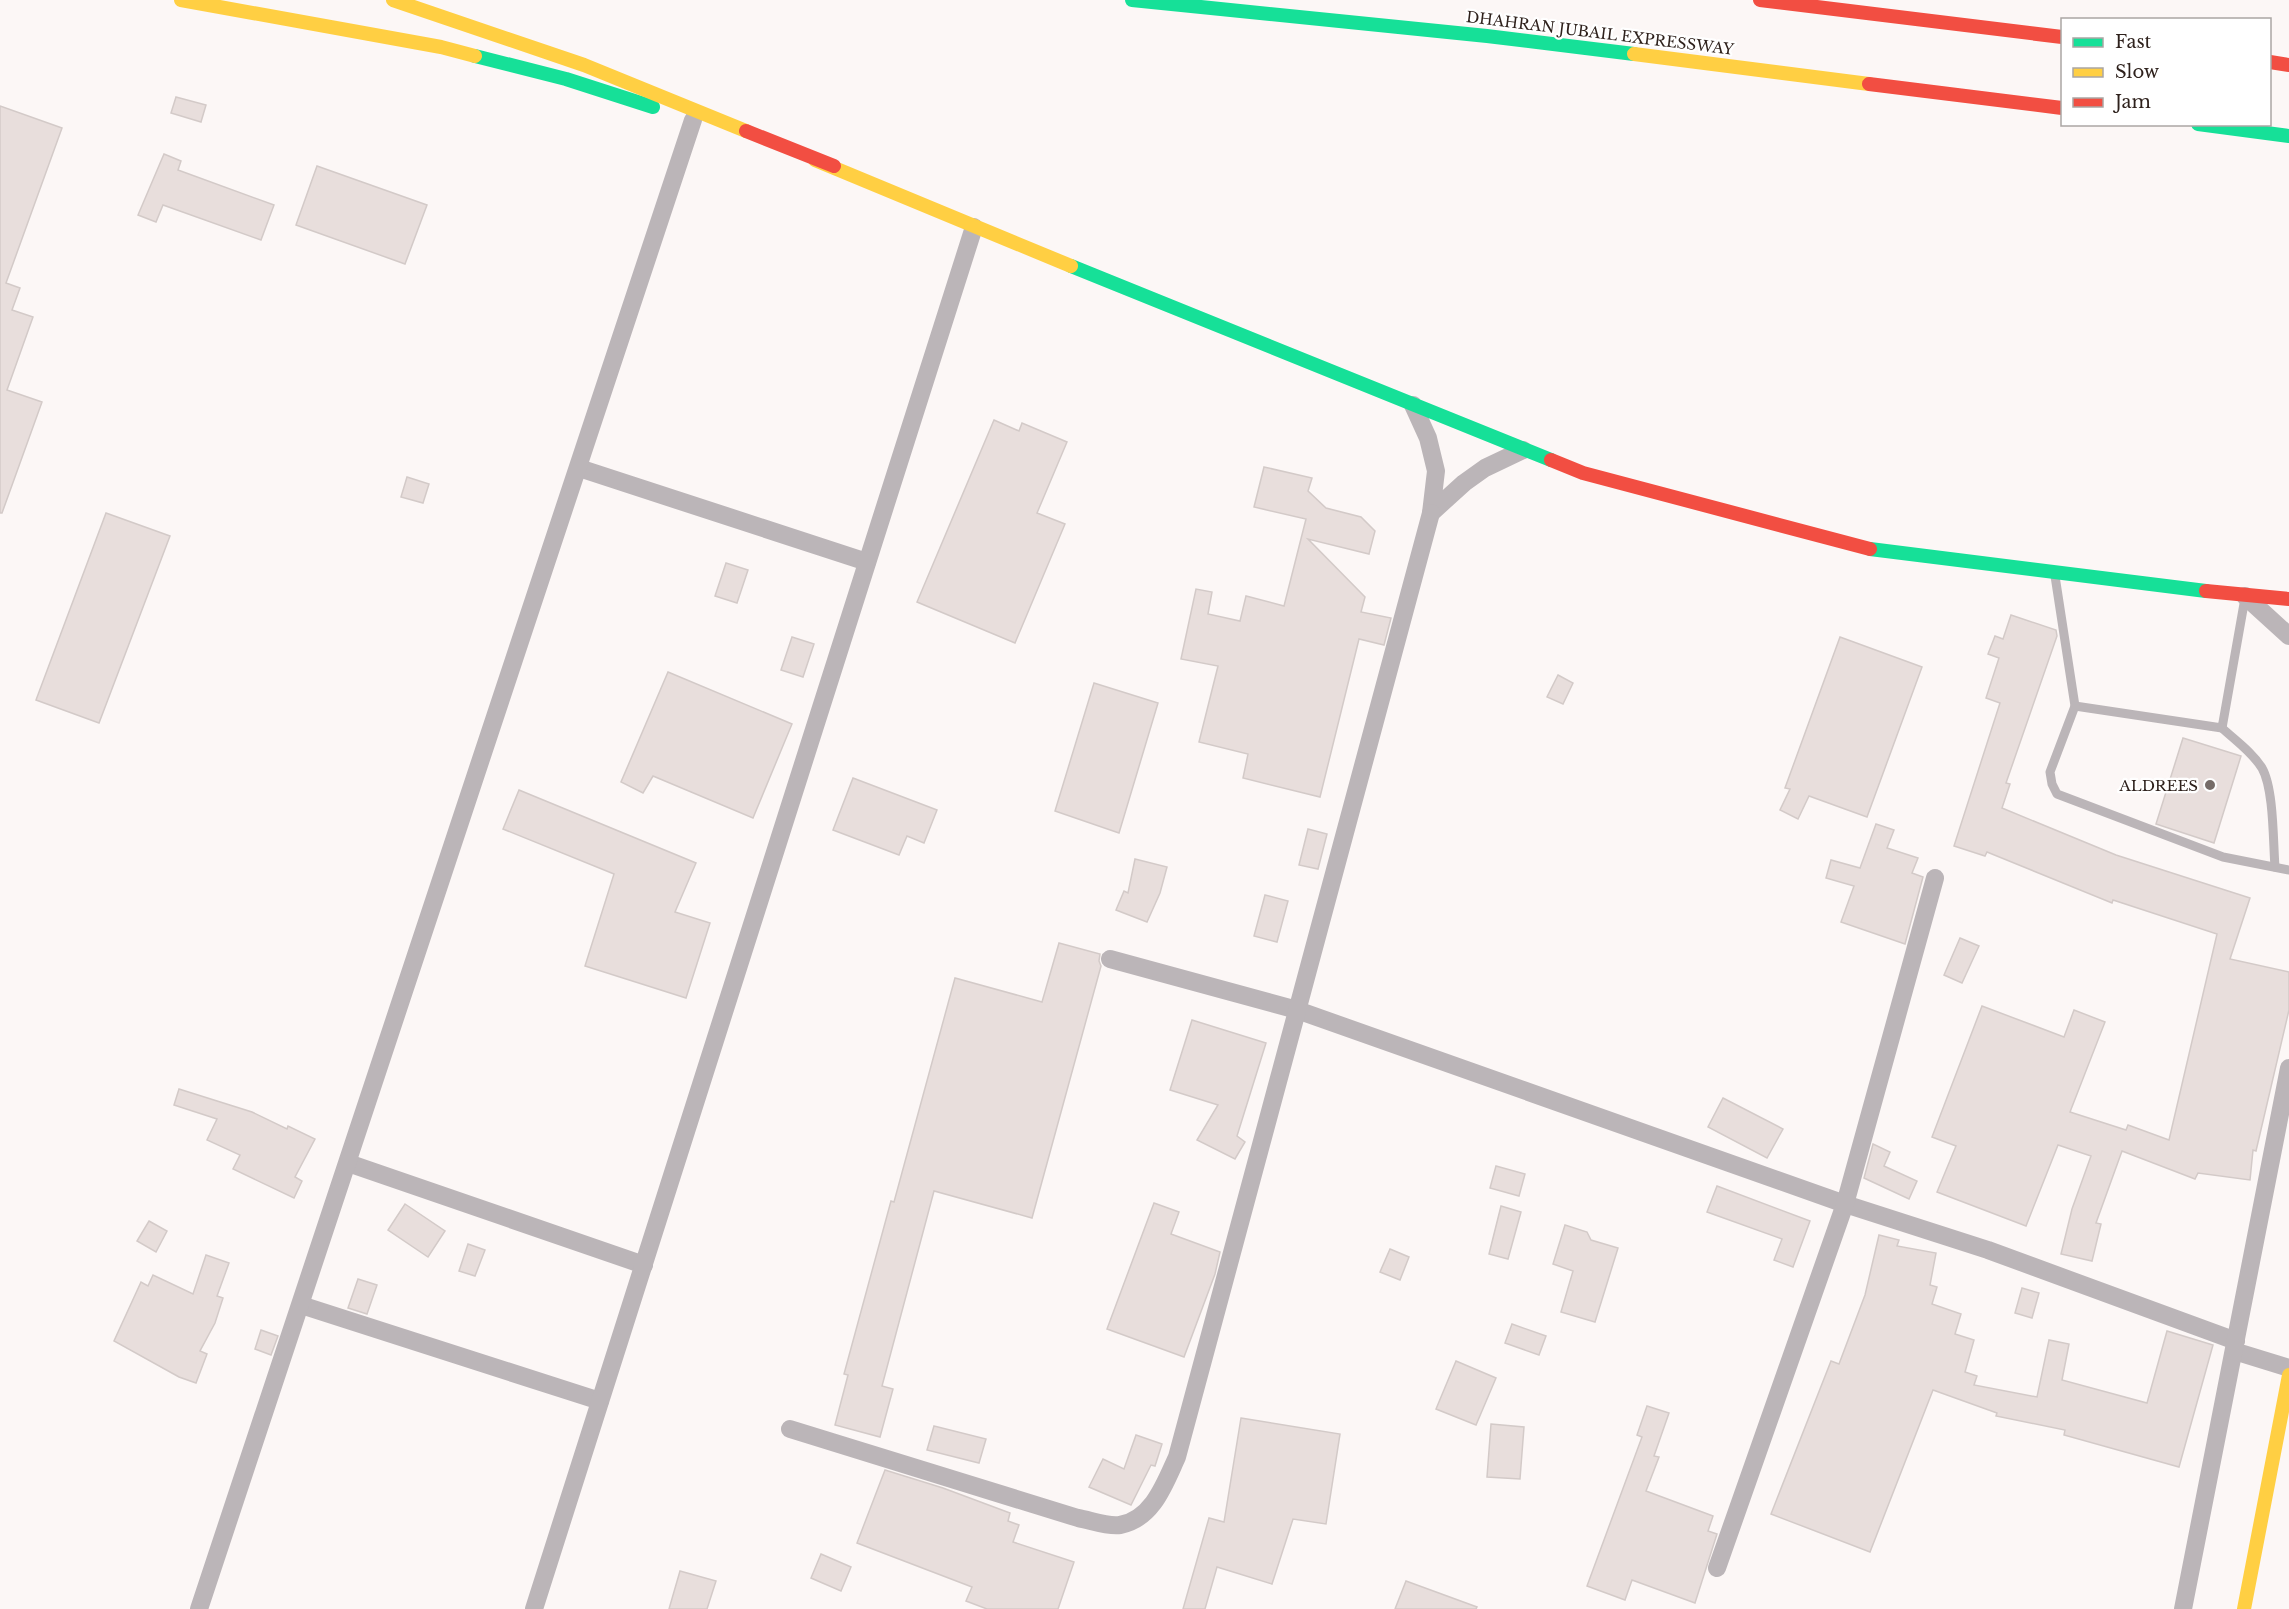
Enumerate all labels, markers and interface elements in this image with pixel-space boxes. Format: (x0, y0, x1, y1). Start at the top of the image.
street label: DHAHRAN JUBAIL EXPRESSWAY (1465, 7, 1736, 59)
legend (2061, 18, 2271, 126)
text: Fast (2115, 31, 2152, 53)
text: Slow (2115, 61, 2160, 83)
text: Jam (2113, 91, 2151, 113)
place label: ALDREES (2118, 776, 2198, 795)
marker: ALDREES (2203, 778, 2217, 792)

